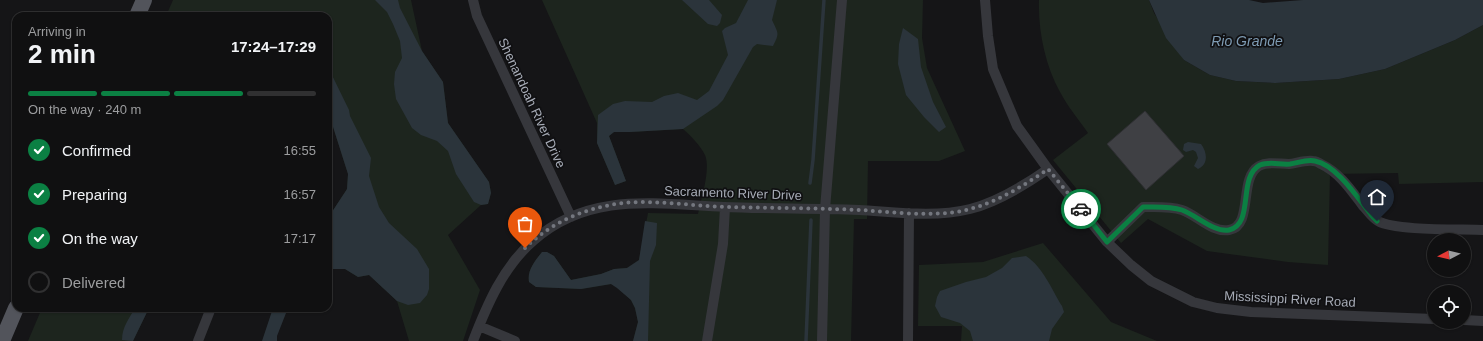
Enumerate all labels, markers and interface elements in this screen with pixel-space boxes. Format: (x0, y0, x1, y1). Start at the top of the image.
text: Arriving in (28, 24, 86, 39)
water label: Rio Grande (1211, 33, 1283, 49)
street label: Shenandoah River Drive (495, 36, 569, 170)
text: 17:24–17:29 (231, 38, 316, 55)
text: 2 min (28, 39, 96, 69)
text: On the way · 240 m (28, 102, 141, 117)
icon: check (28, 139, 50, 161)
text: Confirmed (62, 142, 131, 159)
text: 16:55 (283, 143, 316, 158)
pin (1360, 180, 1394, 221)
icon: check (28, 183, 50, 205)
street label: Sacramento River Drive (664, 183, 802, 203)
text: Preparing (62, 186, 127, 203)
icon: home (1366, 186, 1388, 208)
text: 16:57 (283, 187, 316, 202)
courier (1061, 189, 1101, 229)
icon: car (1070, 198, 1092, 220)
pin (508, 207, 542, 248)
icon: bag (514, 213, 536, 235)
icon: check (28, 227, 50, 249)
text: On the way (62, 230, 138, 247)
text: 17:17 (283, 231, 316, 246)
north arrow (1427, 233, 1471, 277)
map controls (1427, 233, 1471, 329)
text: Delivered (62, 274, 125, 291)
button: locate (1427, 285, 1471, 329)
street label: Mississippi River Road (1224, 288, 1356, 310)

